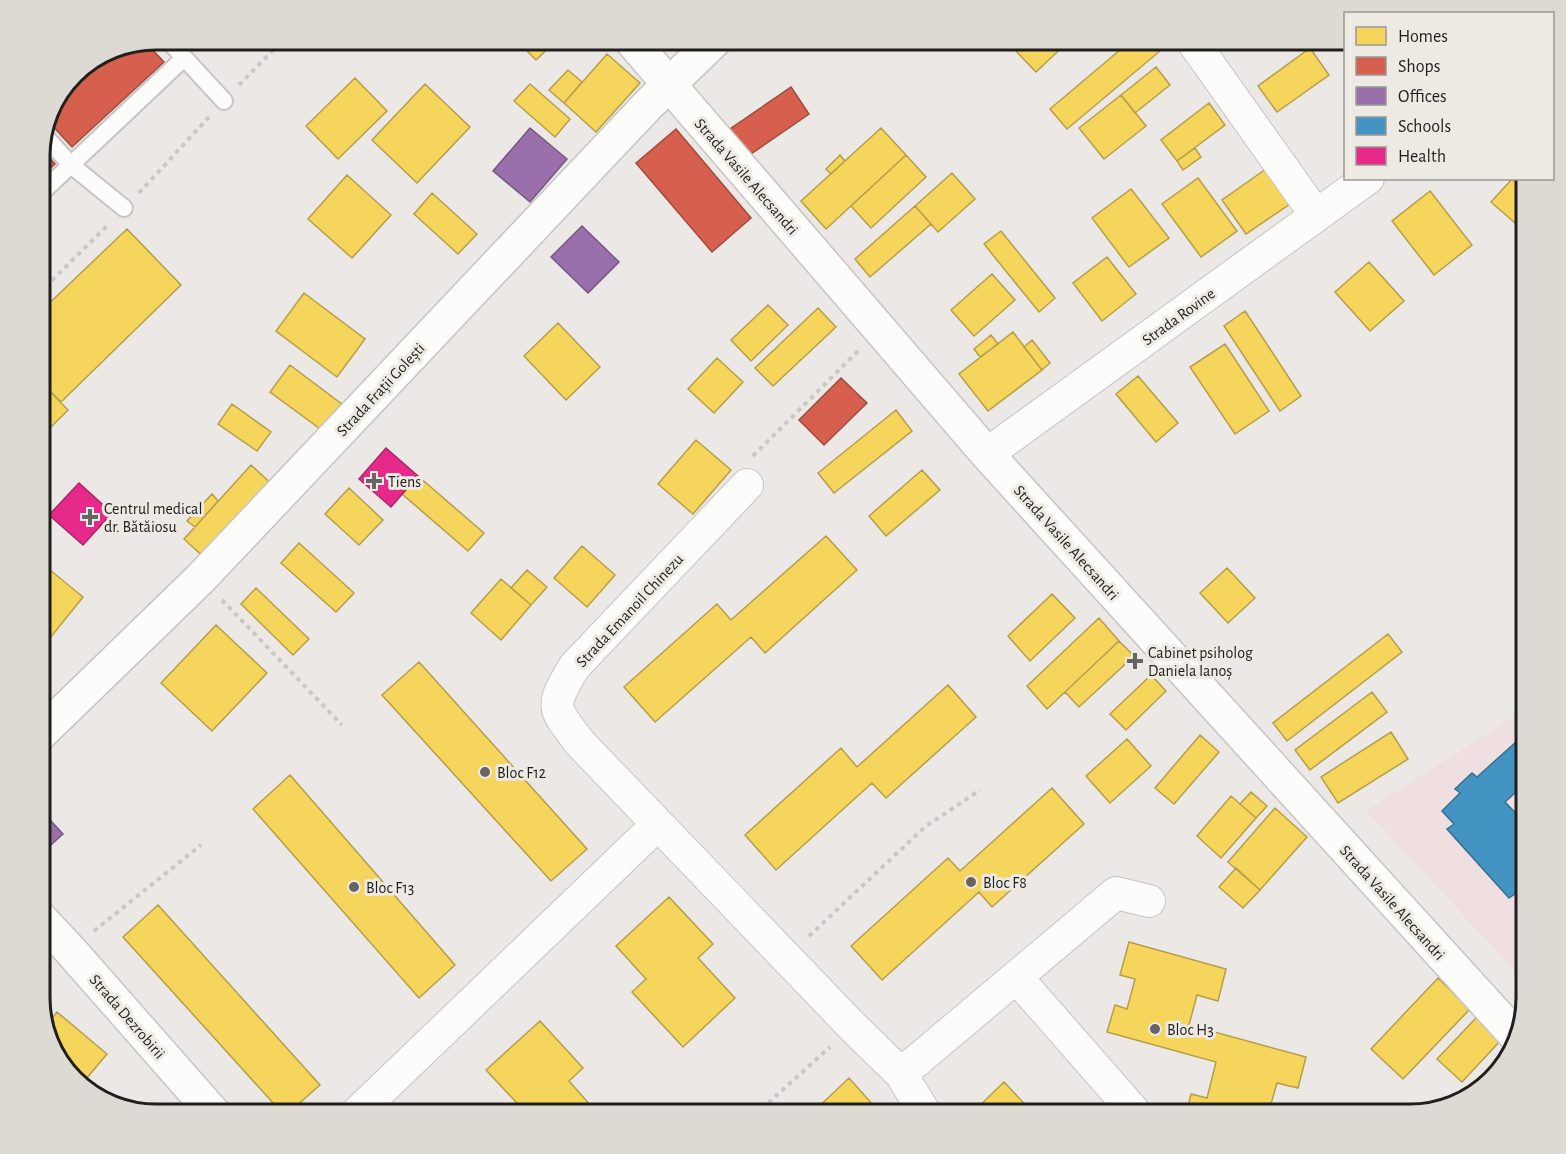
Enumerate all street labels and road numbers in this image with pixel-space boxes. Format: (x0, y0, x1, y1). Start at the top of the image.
street label: Strada Vasile Alecsandri (692, 116, 801, 238)
street label: Strada Rovine (1139, 285, 1218, 348)
street label: Strada Frații Golești (334, 340, 429, 441)
street label: Strada Vasile Alecsandri (1011, 482, 1122, 603)
street label: Strada Emanoil Chinezu (573, 551, 686, 670)
street label: Strada Vasile Alecsandri (1337, 842, 1448, 963)
street label: Strada Dezrobirii (87, 972, 168, 1062)

